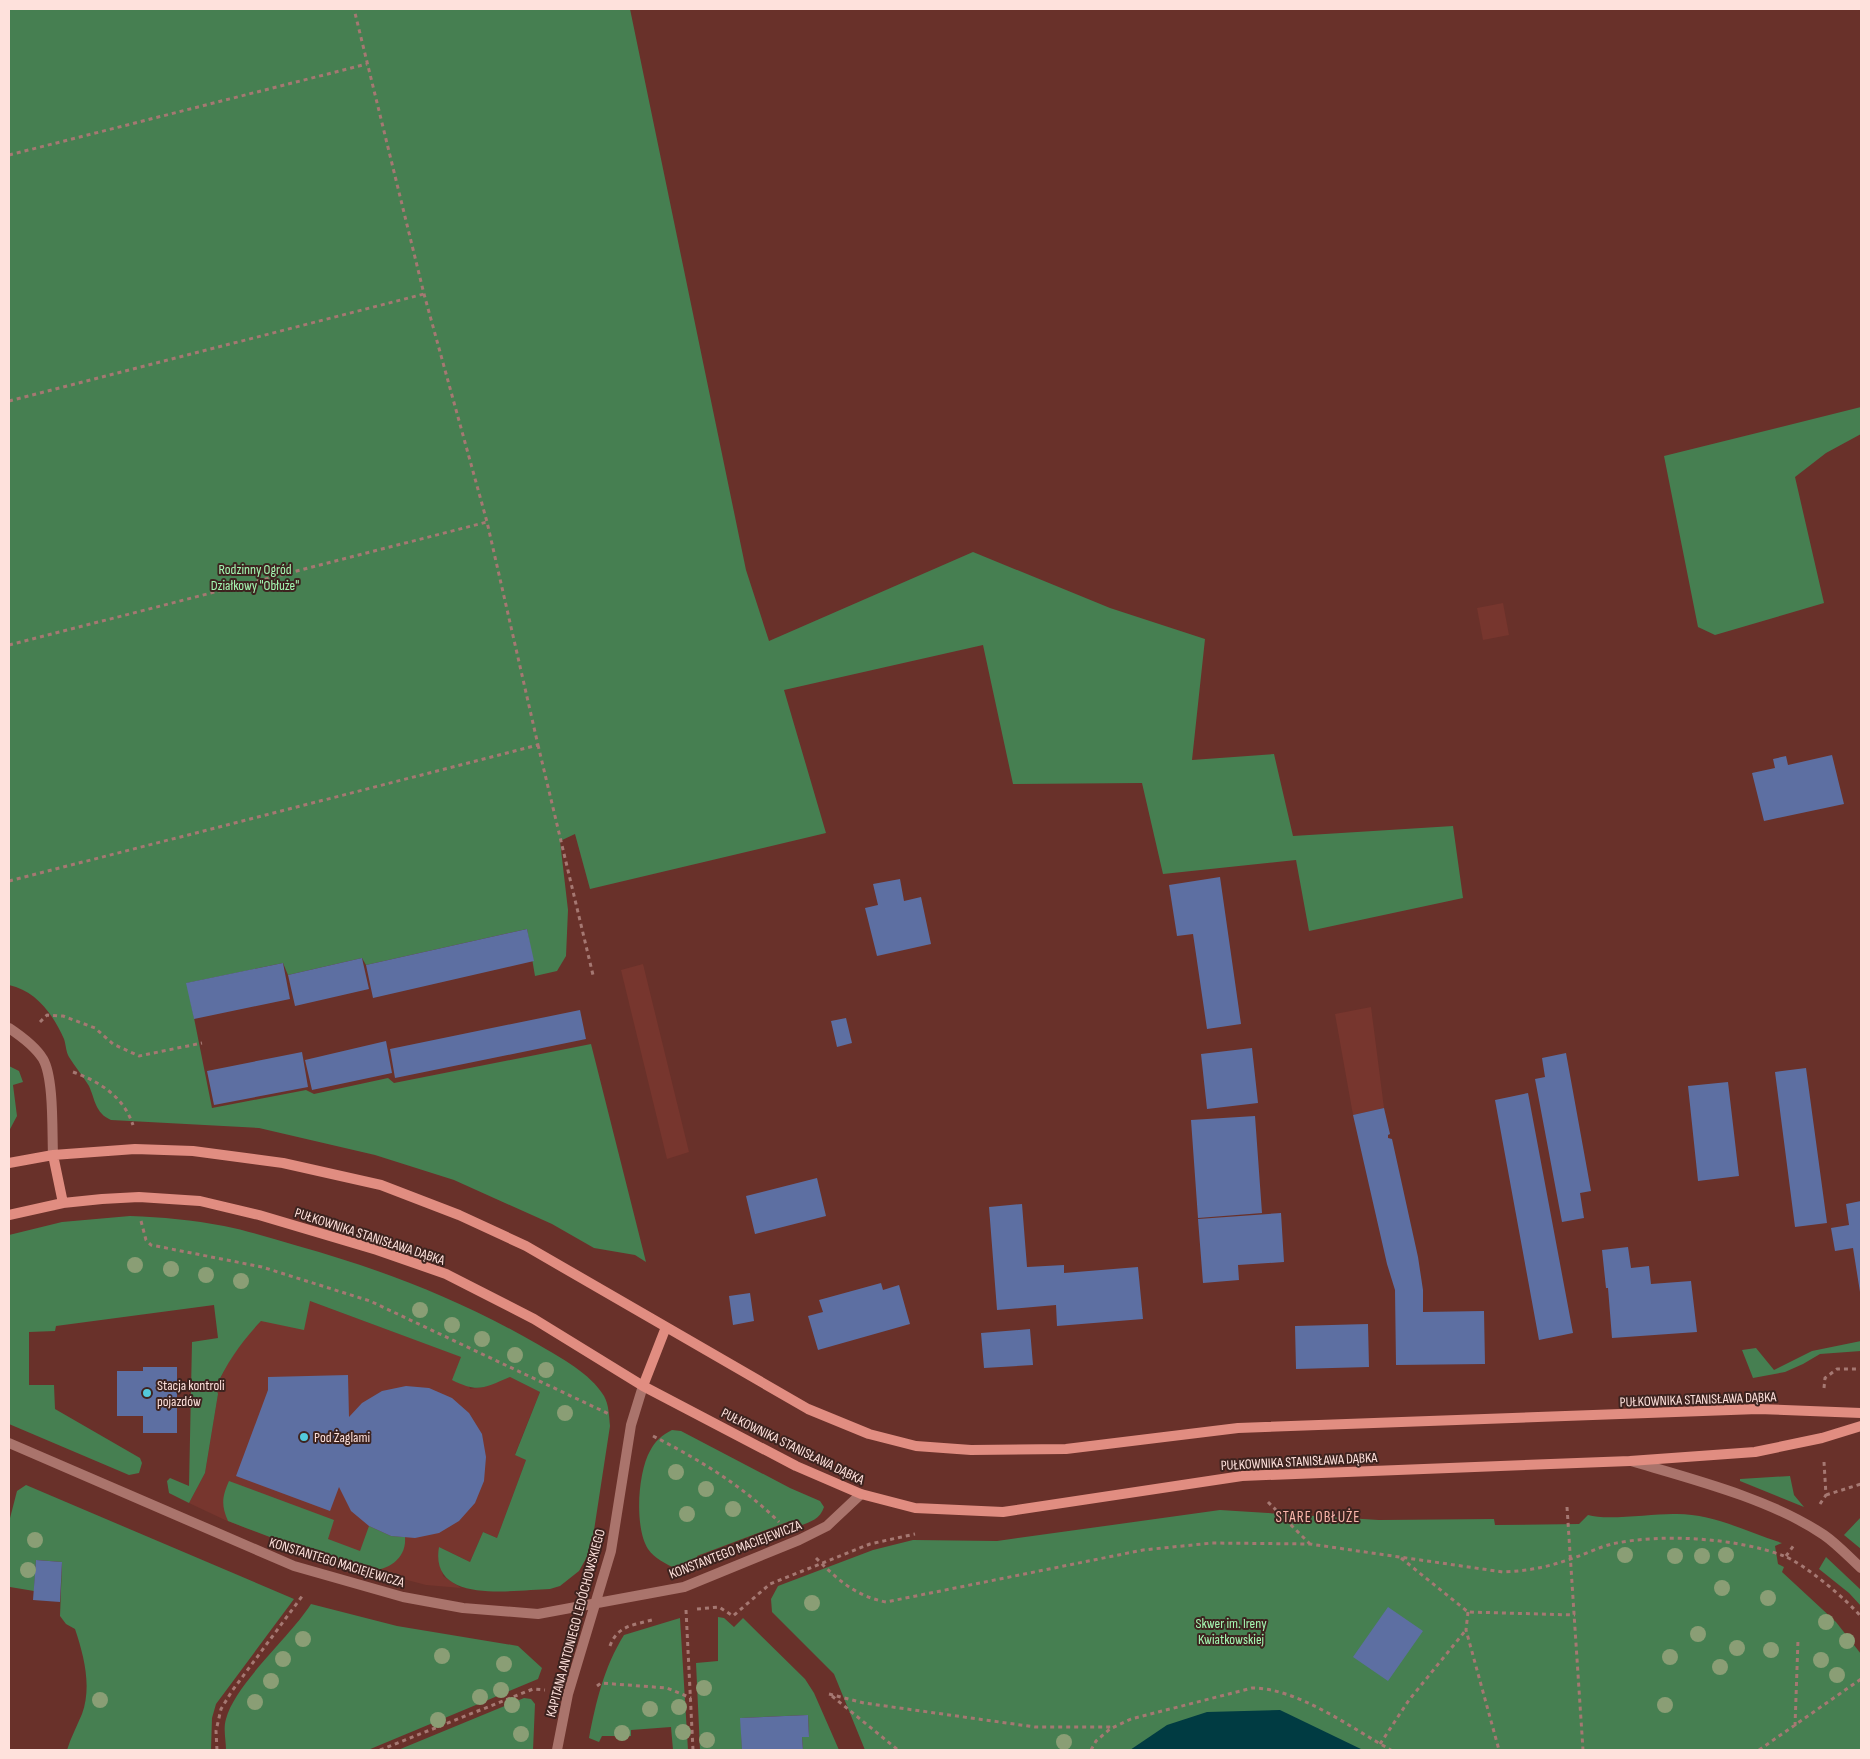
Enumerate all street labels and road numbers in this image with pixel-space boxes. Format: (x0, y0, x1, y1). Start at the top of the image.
street label: PUŁKOWNIKA STANISŁAWA DĄBKA (293, 1204, 448, 1269)
street label: PUŁKOWNIKA STANISŁAWA DĄBKA (1619, 1388, 1778, 1411)
street label: PUŁKOWNIKA STANISŁAWA DĄBKA (719, 1404, 868, 1489)
street label: PUŁKOWNIKA STANISŁAWA DĄBKA (1220, 1449, 1379, 1474)
street label: KONSTANTEGO MACIEJEWICZA (667, 1516, 805, 1583)
street label: KAPITANA ANTONIEGO LEDÓCHOWSKIEGO (542, 1527, 609, 1719)
street label: KONSTANTEGO MACIEJEWICZA (267, 1534, 407, 1591)

